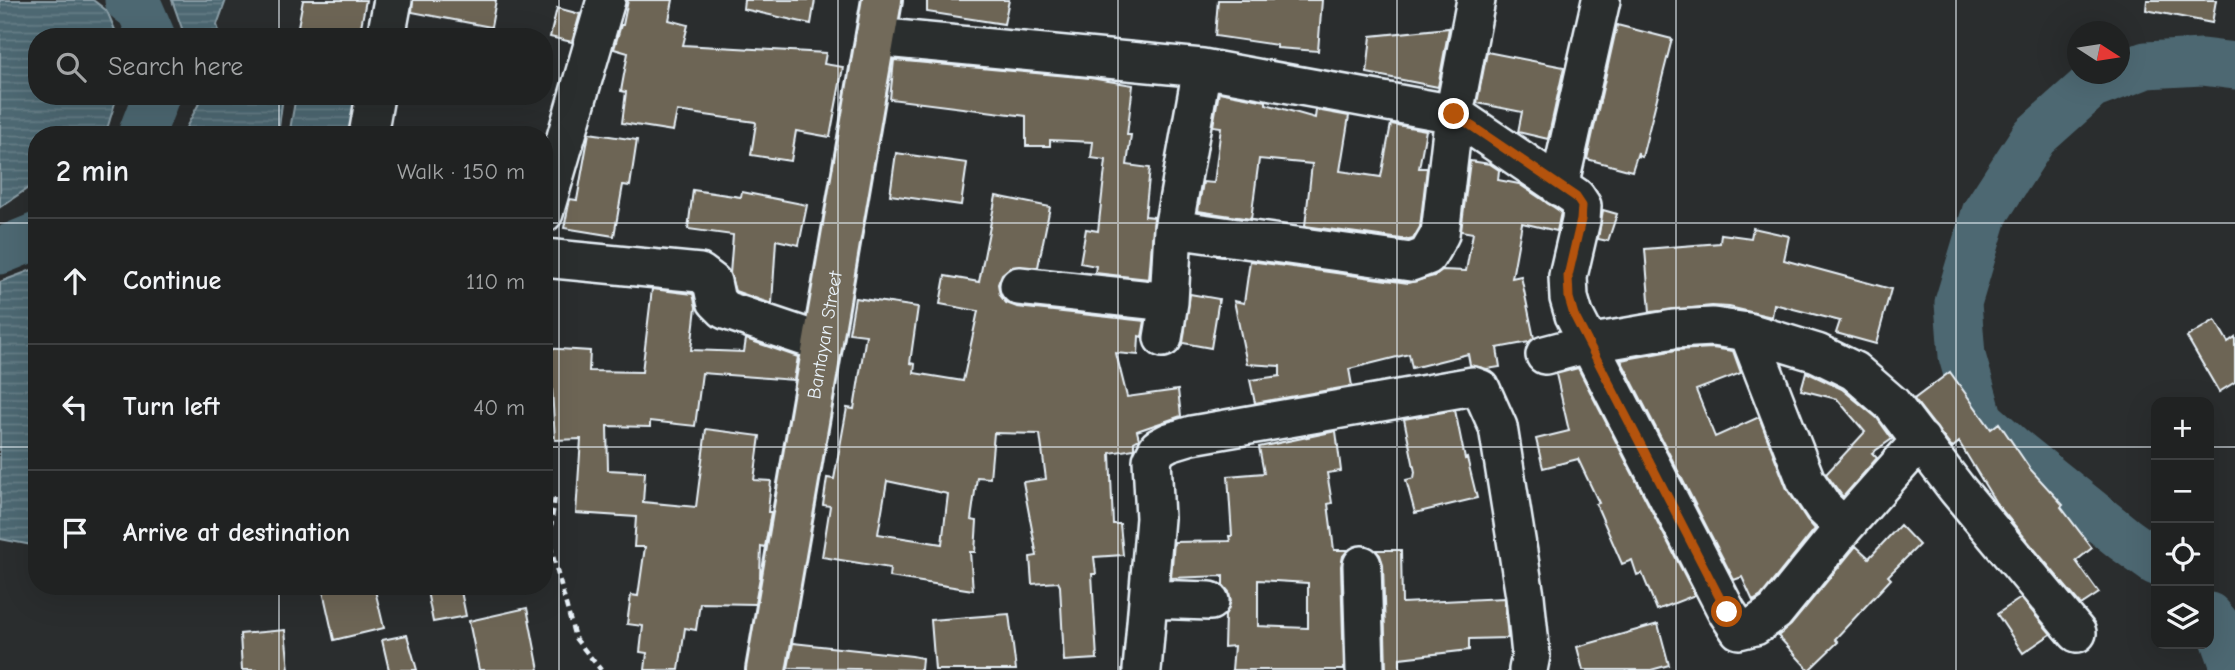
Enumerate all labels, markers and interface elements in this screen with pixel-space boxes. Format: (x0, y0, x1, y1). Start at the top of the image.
north arrow (2067, 21, 2130, 84)
search box (28, 28, 553, 105)
icon: search (52, 48, 90, 86)
text: Search here (108, 52, 243, 82)
route end (1438, 98, 1469, 129)
text: 2 min (56, 154, 129, 189)
text: Walk · 150 m (397, 158, 525, 185)
icon: ahead (56, 262, 94, 300)
text: Continue (123, 266, 221, 296)
text: 110 m (466, 268, 525, 295)
street label: Bantayan Street (803, 269, 847, 401)
icon: left (56, 388, 94, 426)
text: Turn left (123, 392, 220, 422)
text: 40 m (473, 394, 525, 421)
map controls (2151, 397, 2214, 649)
button: + (2151, 397, 2214, 460)
button: − (2151, 460, 2214, 523)
icon: arrive (56, 514, 94, 552)
text: Arrive at destination (123, 518, 350, 548)
button: locate (2151, 523, 2214, 586)
button: layers (2151, 586, 2214, 649)
route start (1711, 596, 1742, 627)

